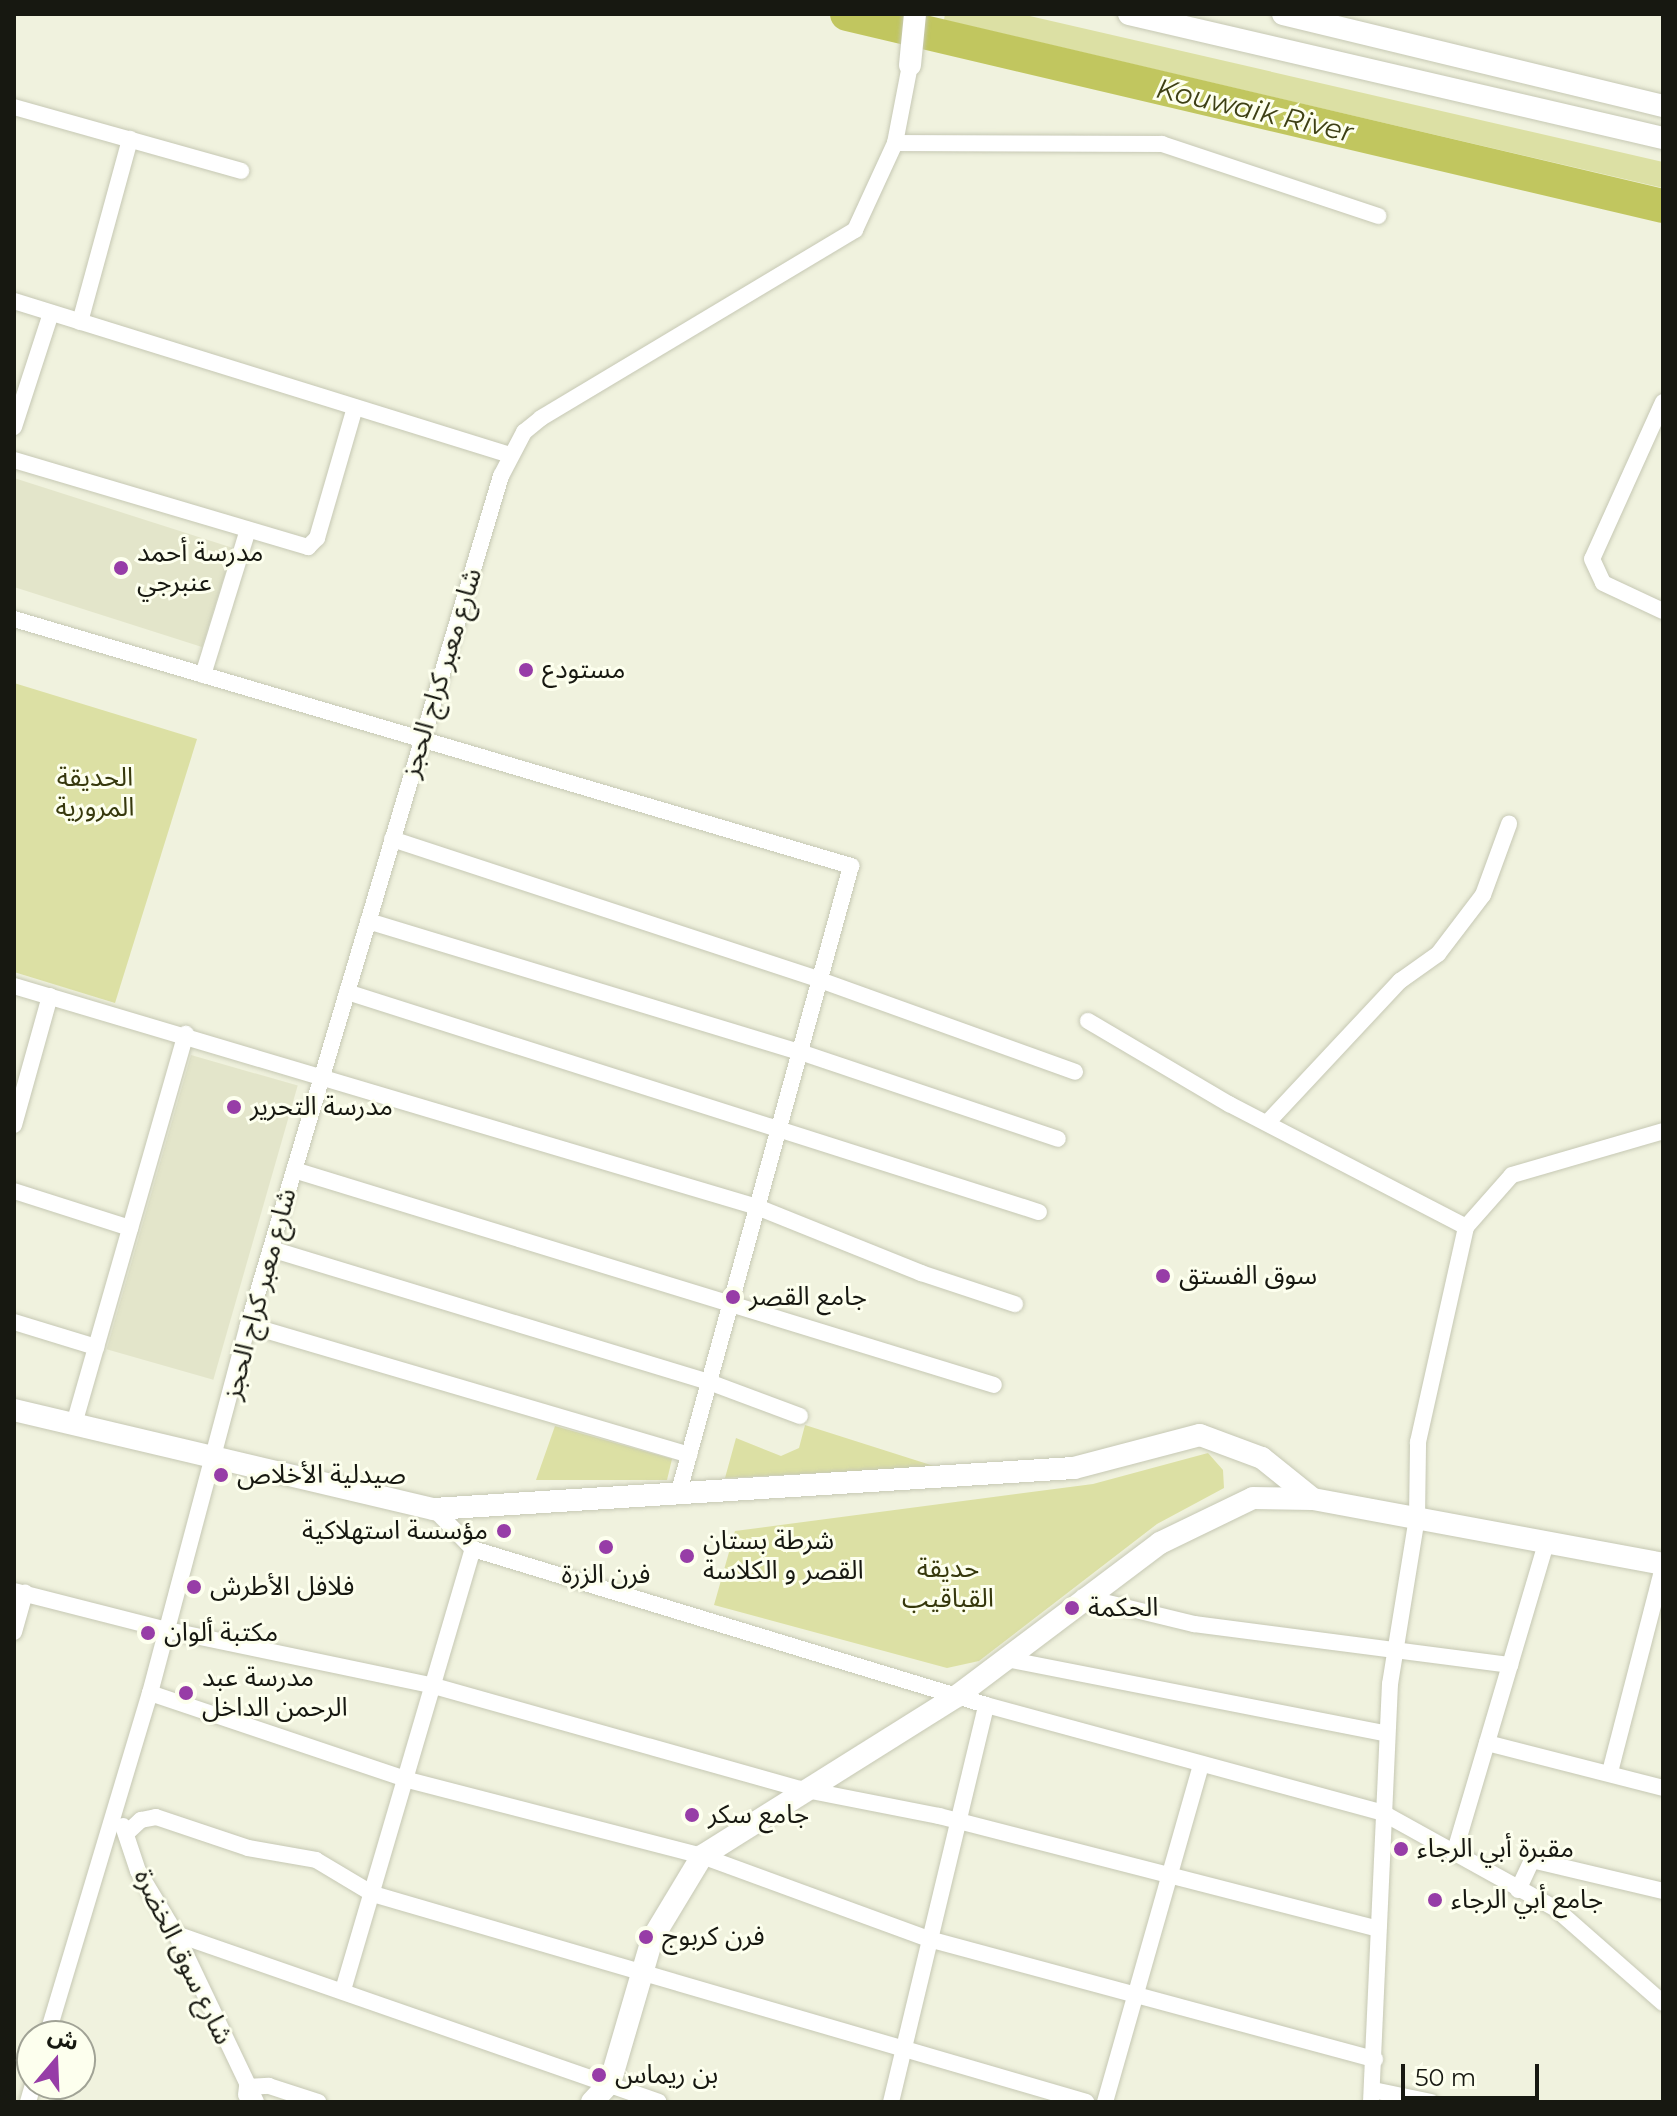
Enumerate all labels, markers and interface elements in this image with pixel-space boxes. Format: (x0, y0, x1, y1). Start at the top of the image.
water label: Kouwaik River (1153, 71, 1357, 149)
place label: مدرسة أحمد عنبرجي (137, 537, 263, 598)
marker: مدرسة أحمد عنبرجي (112, 559, 130, 577)
street label: شارع معبر كراج الحجز (395, 565, 489, 781)
place label: مستودع (542, 654, 625, 686)
marker: مستودع (517, 661, 535, 679)
park label: الحديقة المرورية (55, 762, 135, 824)
place label: مدرسة التحرير (250, 1091, 393, 1123)
marker: مدرسة التحرير (225, 1098, 243, 1116)
street label: شارع معبر كراج الحجز (217, 1185, 303, 1403)
place label: سوق الفستق (1179, 1260, 1317, 1292)
marker: سوق الفستق (1154, 1267, 1172, 1285)
place label: جامع القصر (749, 1281, 867, 1313)
marker: جامع القصر (724, 1288, 742, 1306)
place label: صيدلية اﻷخلاص (237, 1459, 406, 1491)
marker: صيدلية اﻷخلاص (212, 1466, 230, 1484)
place label: مؤسسة استهلاكية (302, 1515, 488, 1547)
marker: مؤسسة استهلاكية (495, 1522, 513, 1540)
place label: شرطة بستان القصر و الكلاسة (703, 1525, 864, 1586)
marker: فرن الزرة (597, 1538, 615, 1556)
marker: شرطة بستان القصر و الكلاسة (678, 1547, 696, 1565)
park label: حديقة القباقيب (902, 1553, 994, 1614)
place label: فرن الزرة (562, 1559, 650, 1591)
place label: فلافل اﻷطرش (210, 1571, 354, 1603)
marker: فلافل اﻷطرش (185, 1578, 203, 1596)
place label: الحكمة (1088, 1592, 1158, 1624)
marker: الحكمة (1063, 1599, 1081, 1617)
place label: مكتبة ألوان (164, 1617, 278, 1649)
marker: مكتبة ألوان (139, 1624, 157, 1642)
place label: مدرسة عبد الرحمن الداخل (202, 1662, 348, 1724)
marker: مدرسة عبد الرحمن الداخل (177, 1684, 195, 1702)
place label: جامع سكر (708, 1799, 809, 1831)
marker: جامع سكر (683, 1806, 701, 1824)
place label: مقبرة أبي الرجاء (1417, 1833, 1574, 1865)
marker: مقبرة أبي الرجاء (1392, 1840, 1410, 1858)
street label: شارع سوق الخضرة (127, 1864, 239, 2050)
place label: جامع أبي الرجاء (1451, 1884, 1603, 1916)
marker: جامع أبي الرجاء (1426, 1891, 1444, 1909)
place label: فرن كربوج (662, 1921, 765, 1953)
marker: فرن كربوج (637, 1928, 655, 1946)
north arrow (16, 2020, 96, 2100)
text: ش (45, 2021, 82, 2056)
scale bar (1405, 2048, 1543, 2098)
place label: بن ريماس (615, 2059, 718, 2091)
text: 50 m (1415, 2063, 1476, 2092)
marker: بن ريماس (590, 2066, 608, 2084)

